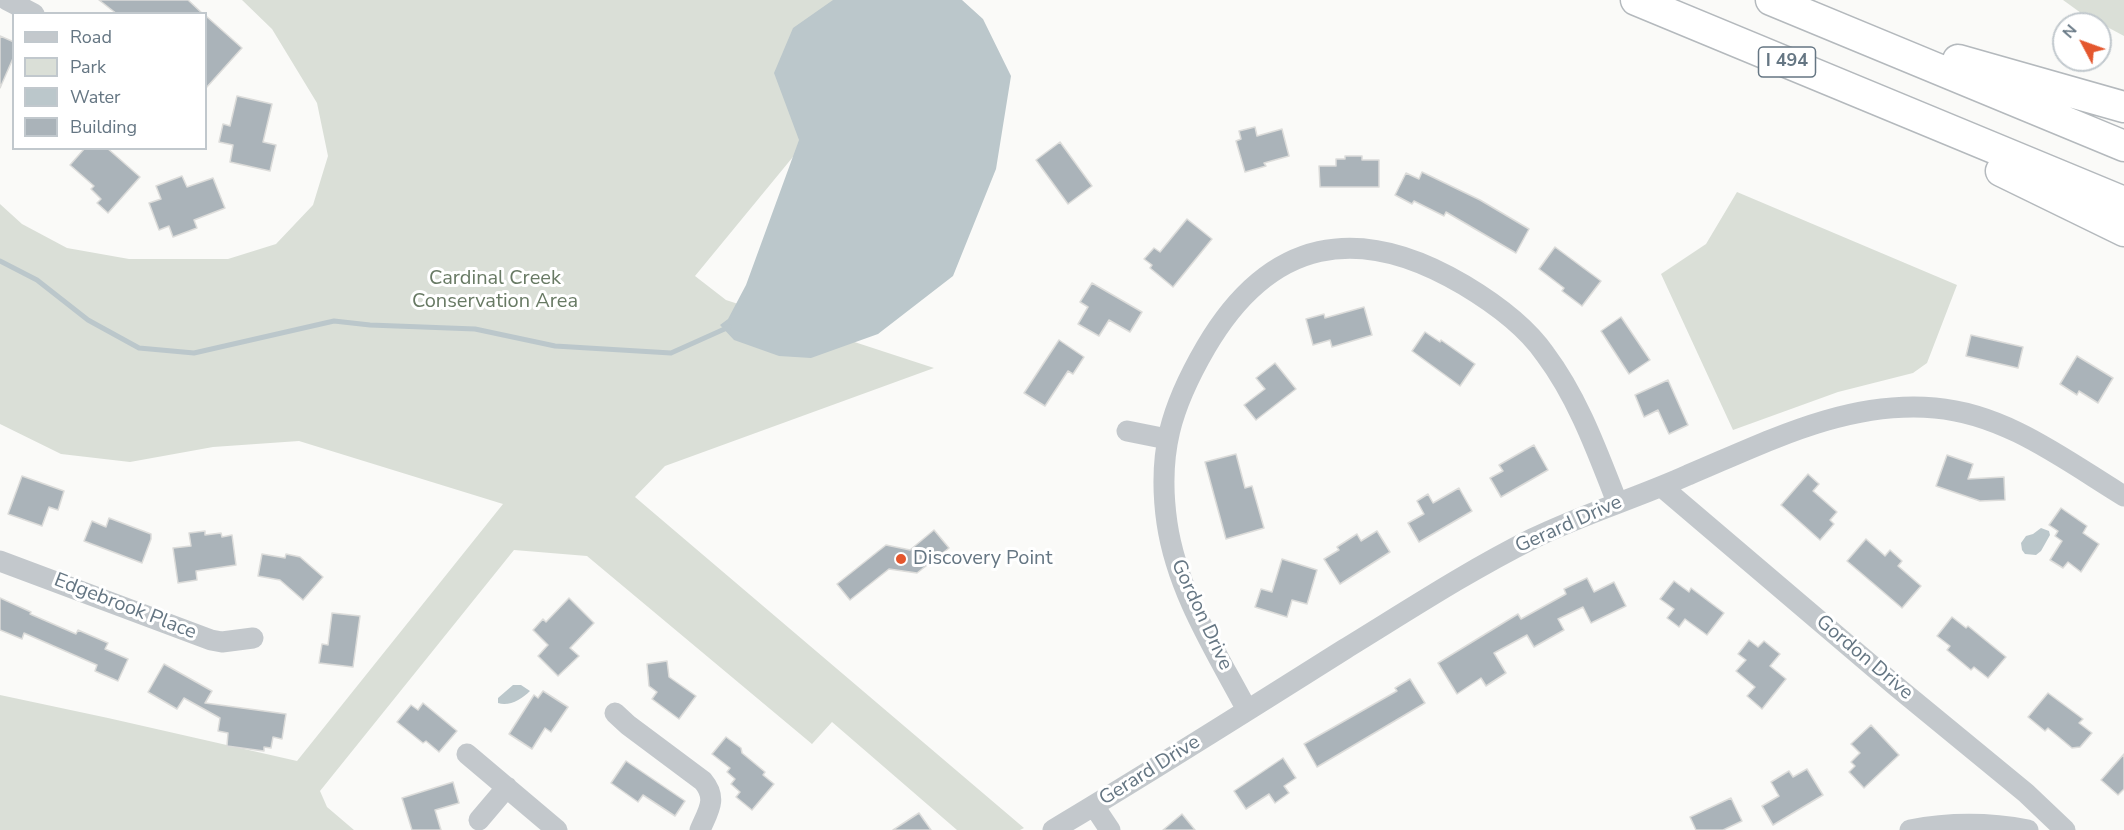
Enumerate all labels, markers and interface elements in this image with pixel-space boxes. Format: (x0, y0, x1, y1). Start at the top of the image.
legend (12, 12, 207, 150)
north arrow (2052, 12, 2112, 72)
text: N (2058, 20, 2082, 43)
text: Road (70, 25, 112, 49)
road number: I 494 (1758, 47, 1816, 77)
text: Park (70, 55, 106, 79)
text: Water (70, 85, 121, 109)
text: Building (70, 115, 137, 139)
park label: Cardinal Creek Conservation Area (412, 267, 578, 314)
street label: Gerard Drive (1512, 491, 1626, 559)
place label: Discovery Point (913, 547, 1052, 571)
marker: Discovery Point (894, 552, 908, 566)
street label: Gordon Drive (1165, 556, 1237, 674)
street label: Edgebrook Place (50, 569, 200, 645)
street label: Gordon Drive (1811, 610, 1917, 706)
street label: Gerard Drive (1095, 731, 1205, 811)

